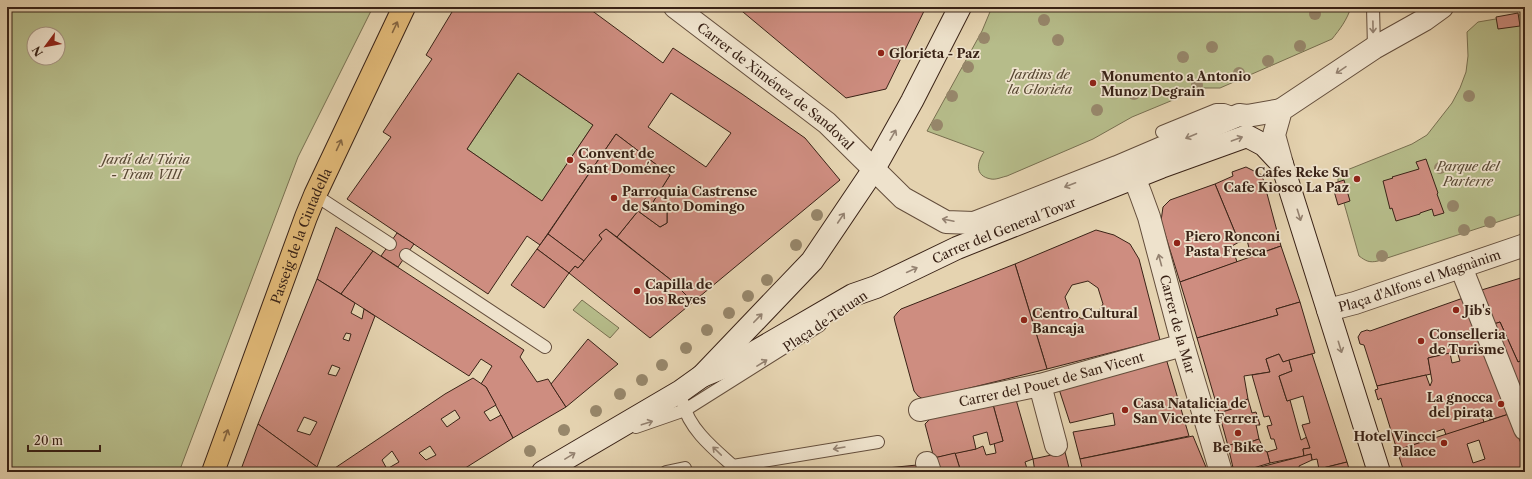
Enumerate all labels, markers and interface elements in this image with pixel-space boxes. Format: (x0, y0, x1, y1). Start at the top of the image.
street label: Carrer de Ximénez de Sandoval (694, 19, 857, 153)
one-way arrow (1369, 20, 1377, 33)
one-way arrow (392, 22, 399, 34)
north arrow (26, 26, 66, 66)
text: N (29, 43, 46, 59)
place label: Glorieta - Paz (889, 45, 980, 61)
marker: Glorieta - Paz (876, 48, 886, 58)
park label: Jardins de la Glorieta (1006, 66, 1072, 97)
one-way arrow (1335, 66, 1347, 74)
place label: Monumento a Antonio Munoz Degrain (1101, 68, 1251, 99)
marker: Monumento a Antonio Munoz Degrain (1088, 78, 1098, 88)
one-way arrow (890, 129, 897, 141)
one-way arrow (1185, 132, 1197, 140)
one-way arrow (1231, 135, 1243, 143)
one-way arrow (336, 139, 343, 151)
place label: Convent de Sant Doménec (578, 145, 675, 176)
park label: Jardí del Túria - Tram VIII (98, 151, 190, 182)
marker: Convent de Sant Doménec (565, 155, 575, 165)
park label: Parque del Parterre (1436, 158, 1501, 189)
place label: Cafes Reke Su Cafe Kiosco La Paz (1224, 164, 1349, 195)
street label: Passeig de la Ciutadella (267, 165, 335, 306)
marker: Cafes Reke Su Cafe Kiosco La Paz (1352, 174, 1362, 184)
one-way arrow (1065, 182, 1077, 190)
place label: Parroquia Castrense de Santo Domingo (622, 183, 758, 214)
marker: Parroquia Castrense de Santo Domingo (609, 193, 619, 203)
street label: Carrer del General Tovar (929, 194, 1078, 267)
one-way arrow (1295, 208, 1303, 220)
one-way arrow (837, 213, 845, 224)
one-way arrow (942, 216, 955, 224)
place label: Piero Ronconi Pasta Fresca (1185, 228, 1280, 259)
marker: Piero Ronconi Pasta Fresca (1172, 238, 1182, 248)
street label: Plaça d'Alfons el Magnànim (1337, 246, 1503, 315)
one-way arrow (1156, 253, 1163, 266)
one-way arrow (905, 266, 917, 273)
street label: Carrer de la Mar (1157, 273, 1199, 376)
place label: Capilla de los Reyes (645, 276, 713, 307)
marker: Capilla de los Reyes (632, 286, 642, 296)
street label: Plaça de Tetuan (780, 287, 870, 355)
place label: Jib's (1462, 302, 1491, 318)
place label: Centro Cultural Bancaja (1032, 305, 1138, 336)
marker: Jib's (1451, 305, 1461, 315)
one-way arrow (753, 313, 763, 323)
marker: Centro Cultural Bancaja (1019, 315, 1029, 325)
place label: Conselleria de Turisme (1429, 326, 1506, 357)
marker: Conselleria de Turisme (1416, 336, 1426, 346)
one-way arrow (1337, 341, 1344, 354)
street label: Carrer del Pouet de San Vicent (957, 348, 1146, 410)
one-way arrow (756, 358, 767, 367)
place label: La gnocca del pirata (1427, 389, 1493, 420)
place label: Casa Natalicia de San Vicente Ferrer (1133, 395, 1258, 426)
marker: La gnocca del pirata (1496, 399, 1506, 409)
marker: Casa Natalicia de San Vicente Ferrer (1120, 405, 1130, 415)
one-way arrow (640, 419, 653, 426)
scale bar (28, 427, 100, 453)
marker: Be Bike (1233, 428, 1243, 438)
place label: Hotel Vincci Palace (1353, 428, 1436, 459)
one-way arrow (223, 430, 231, 442)
text: 20 m (34, 433, 63, 448)
marker: Hotel Vincci Palace (1439, 438, 1449, 448)
place label: Be Bike (1213, 439, 1264, 455)
one-way arrow (833, 444, 846, 452)
one-way arrow (712, 446, 722, 456)
one-way arrow (564, 451, 576, 459)

